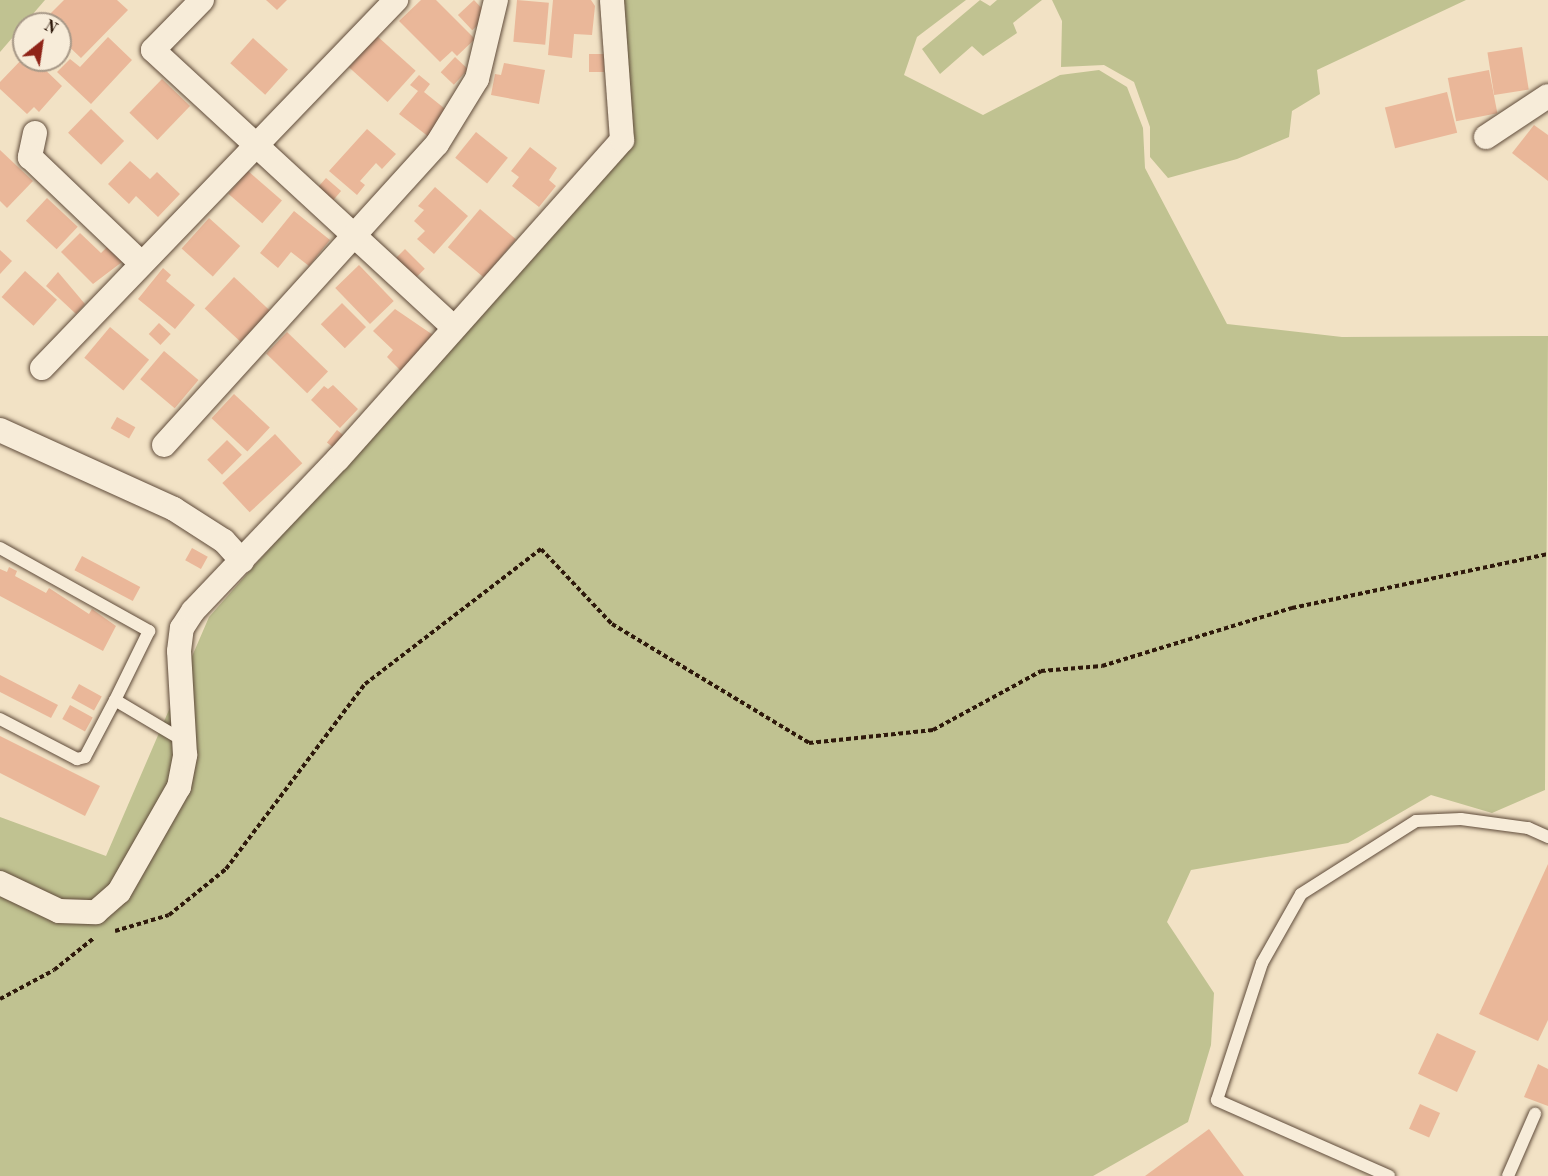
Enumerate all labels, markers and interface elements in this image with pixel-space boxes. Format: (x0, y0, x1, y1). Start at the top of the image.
north arrow (12, 12, 72, 72)
text: N (41, 18, 59, 38)

